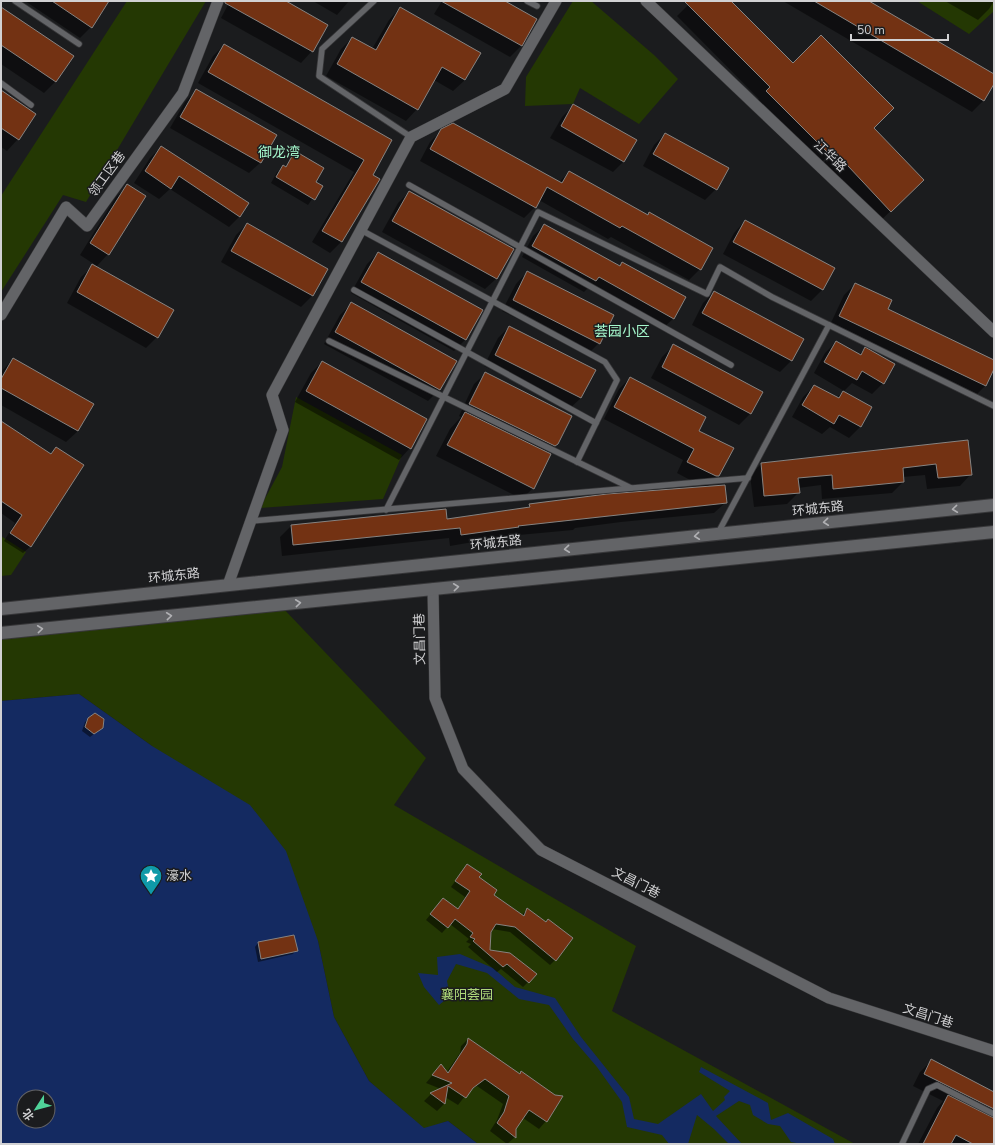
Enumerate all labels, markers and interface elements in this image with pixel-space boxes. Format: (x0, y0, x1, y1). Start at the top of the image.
scale bar (851, 16, 948, 42)
text: 50 m (857, 22, 885, 38)
street label: 江华路 (810, 136, 850, 176)
district label: 御龙湾 (258, 143, 300, 162)
street label: 领工区巷 (84, 148, 130, 200)
district label: 荟园小区 (594, 322, 650, 341)
street label: 环城东路 (791, 497, 845, 521)
one-way arrow (952, 504, 958, 513)
one-way arrow (823, 517, 829, 526)
street label: 环城东路 (469, 531, 523, 555)
one-way arrow (694, 531, 700, 540)
one-way arrow (564, 545, 570, 554)
street label: 环城东路 (147, 564, 201, 588)
one-way arrow (453, 583, 459, 592)
one-way arrow (295, 599, 301, 608)
one-way arrow (166, 612, 172, 621)
street label: 文昌门巷 (411, 613, 429, 665)
one-way arrow (37, 625, 43, 634)
place icon: 濠水 (138, 863, 164, 896)
street label: 文昌门巷 (609, 863, 663, 903)
place label: 濠水 (166, 867, 192, 885)
park label: 襄阳荟园 (441, 986, 493, 1004)
street label: 文昌门巷 (900, 999, 956, 1033)
north arrow (16, 1089, 56, 1129)
text: 北 (19, 1106, 38, 1123)

